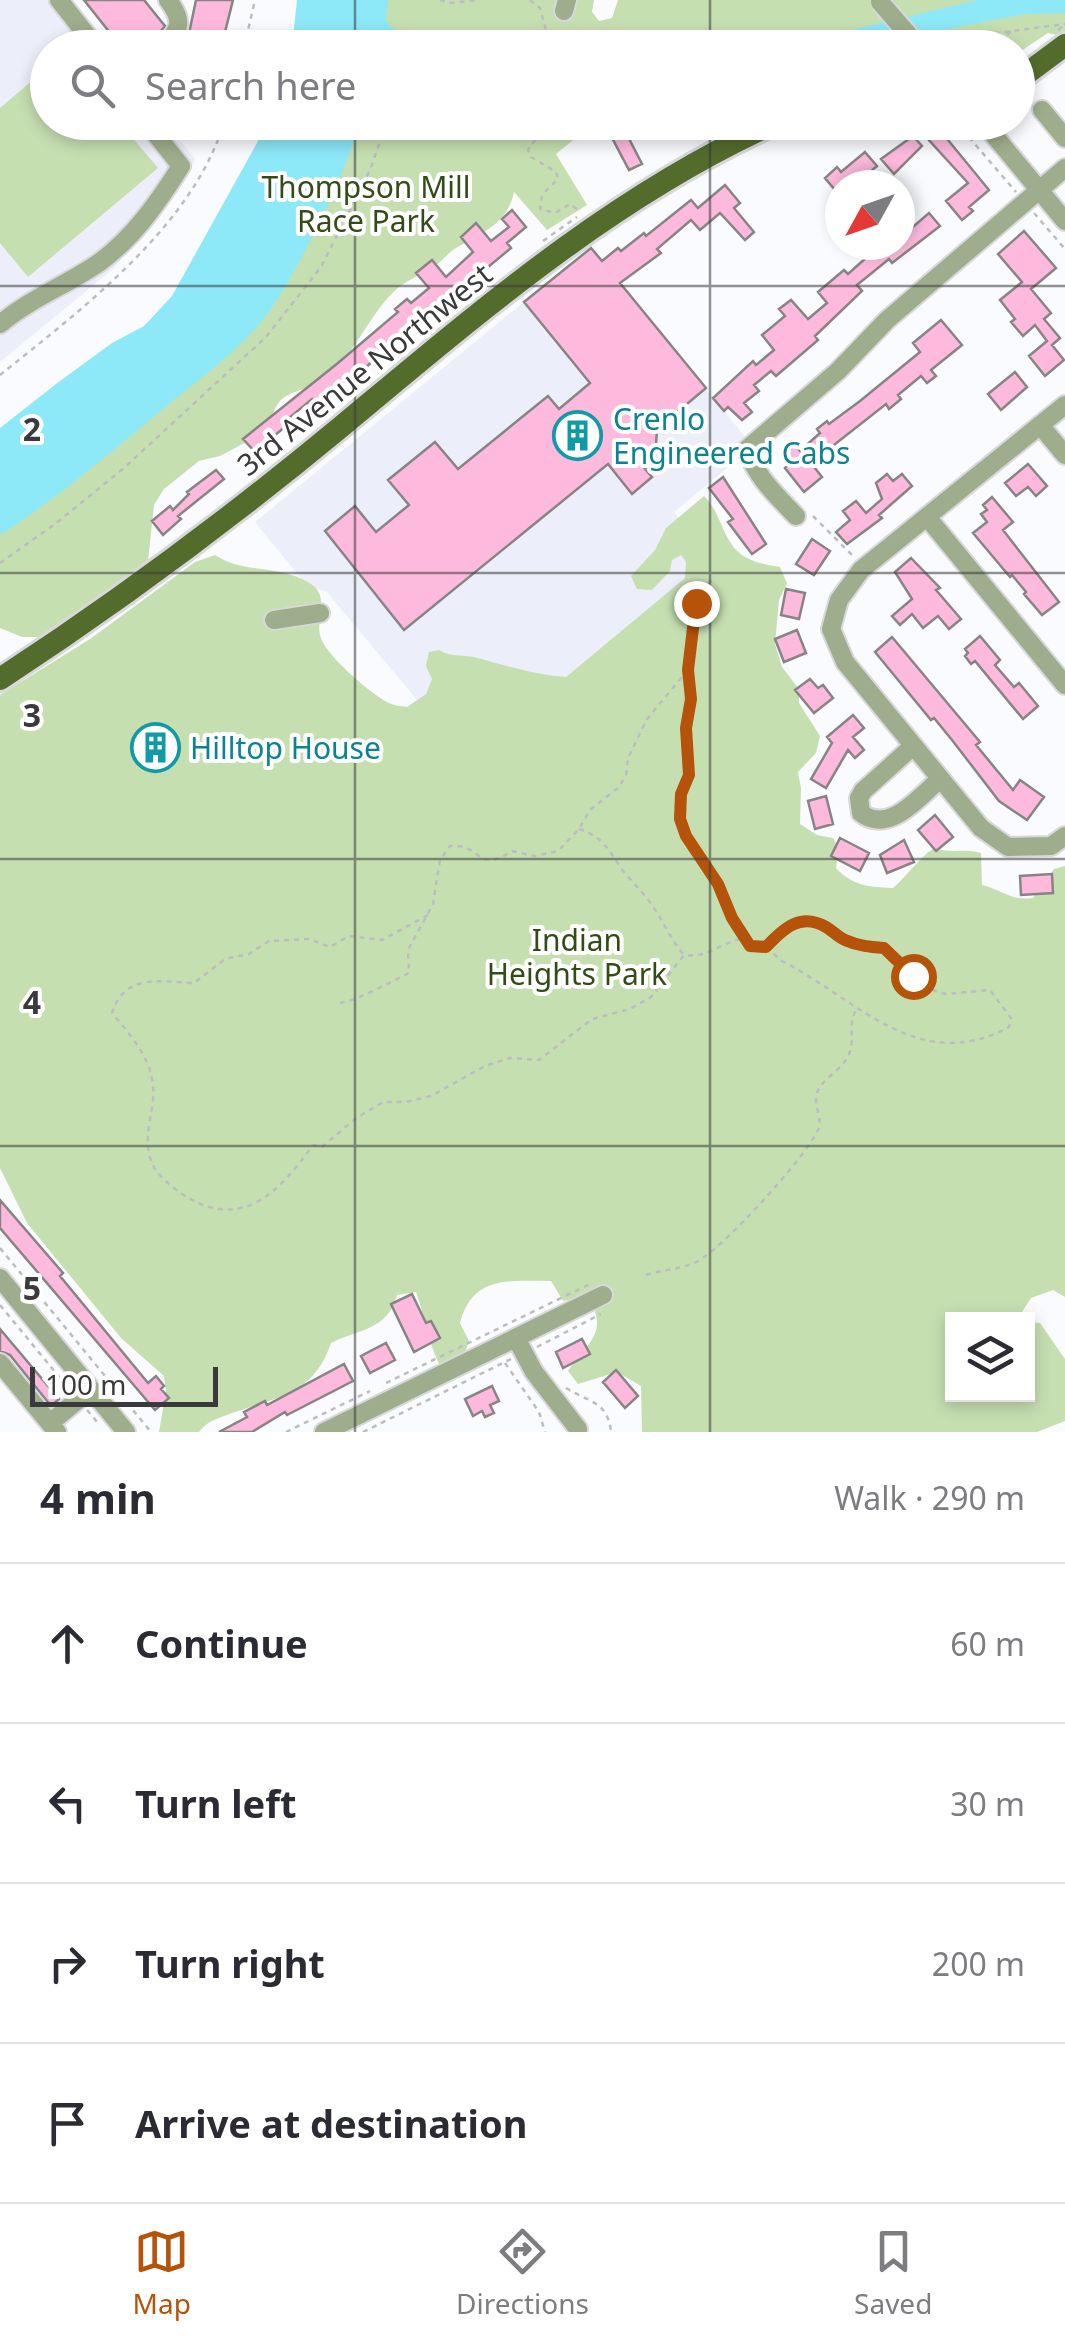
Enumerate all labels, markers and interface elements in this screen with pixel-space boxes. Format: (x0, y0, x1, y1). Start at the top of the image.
search box (30, 30, 1035, 140)
icon: search (65, 58, 120, 113)
text: Search here (145, 59, 356, 111)
park label: Thompson Mill Race Park (261, 166, 471, 241)
north arrow (825, 170, 915, 260)
street label: 3rd Avenue Northwest (228, 253, 500, 485)
place label: Crenlo Engineered Cabs (613, 398, 850, 473)
text: 2 (23, 407, 41, 450)
building icon: Crenlo Engineered Cabs (552, 409, 604, 461)
route end (674, 581, 720, 627)
text: 3 (23, 693, 41, 736)
building icon: Hilltop House (129, 721, 181, 773)
place label: Hilltop House (190, 727, 381, 768)
park label: Indian Heights Park (487, 919, 667, 994)
route start (891, 954, 937, 1000)
text: 4 (23, 980, 41, 1023)
text: 5 (23, 1266, 41, 1309)
map controls (945, 1312, 1035, 1402)
button: layers (945, 1312, 1035, 1402)
scale bar (30, 1362, 218, 1406)
text: 100 m (45, 1365, 127, 1403)
text: 4 min (40, 1469, 156, 1526)
text: Walk · 290 m (834, 1476, 1025, 1519)
icon: ahead (40, 1616, 95, 1671)
text: Continue (135, 1617, 308, 1669)
text: 60 m (950, 1622, 1025, 1665)
icon: left (40, 1776, 95, 1831)
text: Turn left (135, 1777, 297, 1829)
text: 30 m (950, 1782, 1025, 1825)
icon: right (40, 1936, 95, 1991)
text: Turn right (135, 1937, 325, 1989)
text: 200 m (932, 1942, 1025, 1985)
icon: arrive (40, 2096, 95, 2151)
text: Arrive at destination (135, 2097, 527, 2149)
tab: Map (133, 2224, 191, 2322)
tab: Directions (456, 2224, 589, 2322)
tab: Saved (854, 2224, 932, 2322)

